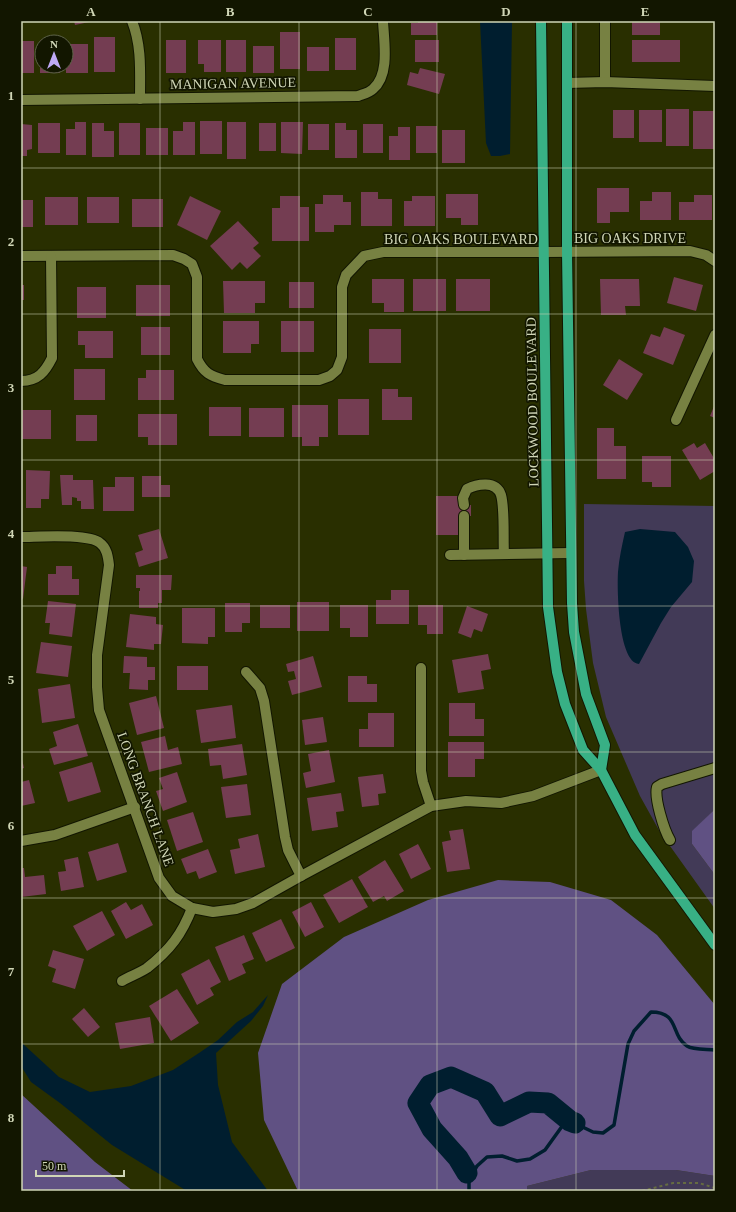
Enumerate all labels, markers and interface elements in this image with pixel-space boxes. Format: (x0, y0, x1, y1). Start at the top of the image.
text: A (86, 4, 96, 19)
text: B (226, 4, 235, 19)
text: C (363, 4, 373, 19)
text: D (501, 4, 511, 19)
text: E (641, 4, 649, 19)
north arrow (34, 34, 74, 74)
text: N (50, 38, 58, 50)
street label: MANIGAN AVENUE (170, 75, 296, 92)
text: 1 (8, 88, 14, 103)
street label: BIG OAKS DRIVE (574, 231, 686, 246)
street label: BIG OAKS BOULEVARD (384, 232, 538, 247)
text: 2 (8, 234, 14, 249)
street label: LOCKWOOD BOULEVARD (524, 317, 541, 487)
text: 3 (8, 380, 15, 395)
text: 4 (8, 526, 15, 541)
text: 5 (8, 672, 15, 687)
street label: LONG BRANCH LANE (114, 730, 177, 868)
text: 6 (8, 818, 15, 833)
text: 7 (8, 964, 15, 979)
text: 8 (8, 1110, 15, 1125)
scale bar (36, 1152, 124, 1178)
text: 50 m (42, 1159, 67, 1173)

